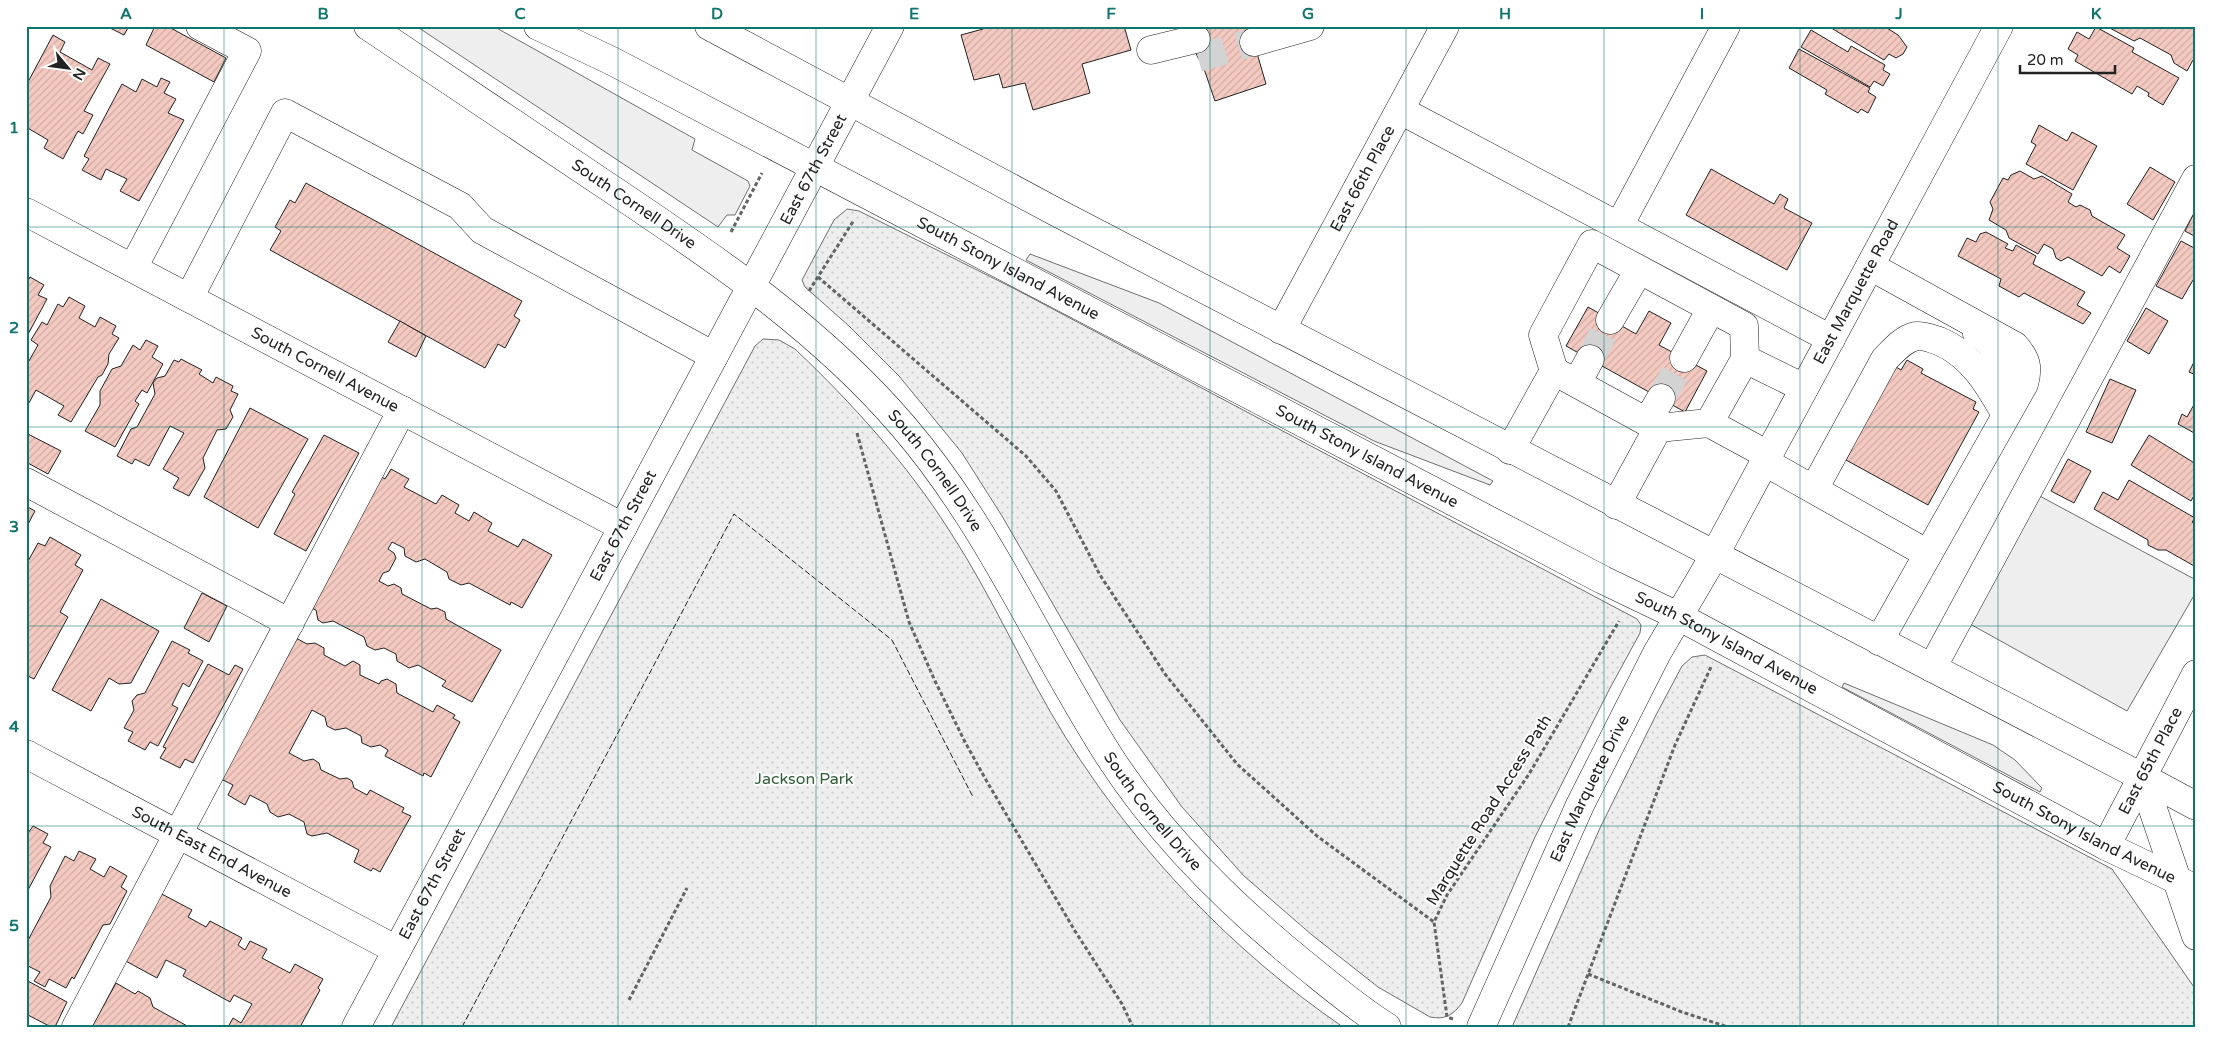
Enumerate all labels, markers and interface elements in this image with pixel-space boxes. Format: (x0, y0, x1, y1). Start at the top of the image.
text: A (120, 4, 132, 24)
text: B (317, 4, 329, 24)
text: C (514, 4, 526, 24)
text: D (711, 4, 723, 24)
text: E (909, 4, 919, 24)
text: F (1106, 4, 1116, 24)
text: G (1302, 4, 1314, 24)
text: H (1499, 4, 1511, 24)
text: I (1700, 4, 1704, 24)
text: J (1894, 4, 1903, 24)
text: K (2091, 4, 2102, 24)
north arrow (42, 42, 92, 92)
scale bar (2020, 42, 2114, 74)
text: 20 m (2027, 51, 2064, 69)
text: N (69, 65, 89, 83)
street label: East 67th Street (776, 110, 851, 228)
text: 1 (9, 118, 19, 138)
street label: East 66th Place (1326, 122, 1400, 235)
street label: South Cornell Drive (568, 155, 700, 254)
street label: South Stony Island Avenue (913, 212, 1103, 324)
street label: East Marquette Road (1809, 216, 1903, 368)
text: 2 (9, 318, 19, 338)
street label: South Cornell Avenue (248, 323, 402, 417)
street label: South Stony Island Avenue (1272, 400, 1462, 512)
street label: South Cornell Drive (883, 406, 987, 535)
street label: East 67th Street (586, 467, 661, 585)
text: 3 (9, 517, 19, 537)
street label: South Stony Island Avenue (1632, 587, 1821, 699)
street label: East 65th Place (2114, 704, 2187, 818)
street label: Marquette Road Access Path (1422, 711, 1556, 909)
street label: East Marquette Drive (1546, 712, 1634, 865)
text: 4 (9, 717, 19, 737)
street label: South Cornell Drive (1099, 748, 1206, 875)
park label: Jackson Park (754, 769, 854, 789)
street label: South Stony Island Avenue (1989, 777, 2179, 888)
street label: South East End Avenue (128, 802, 295, 902)
street label: East 67th Street (394, 825, 470, 943)
text: 5 (9, 916, 19, 936)

